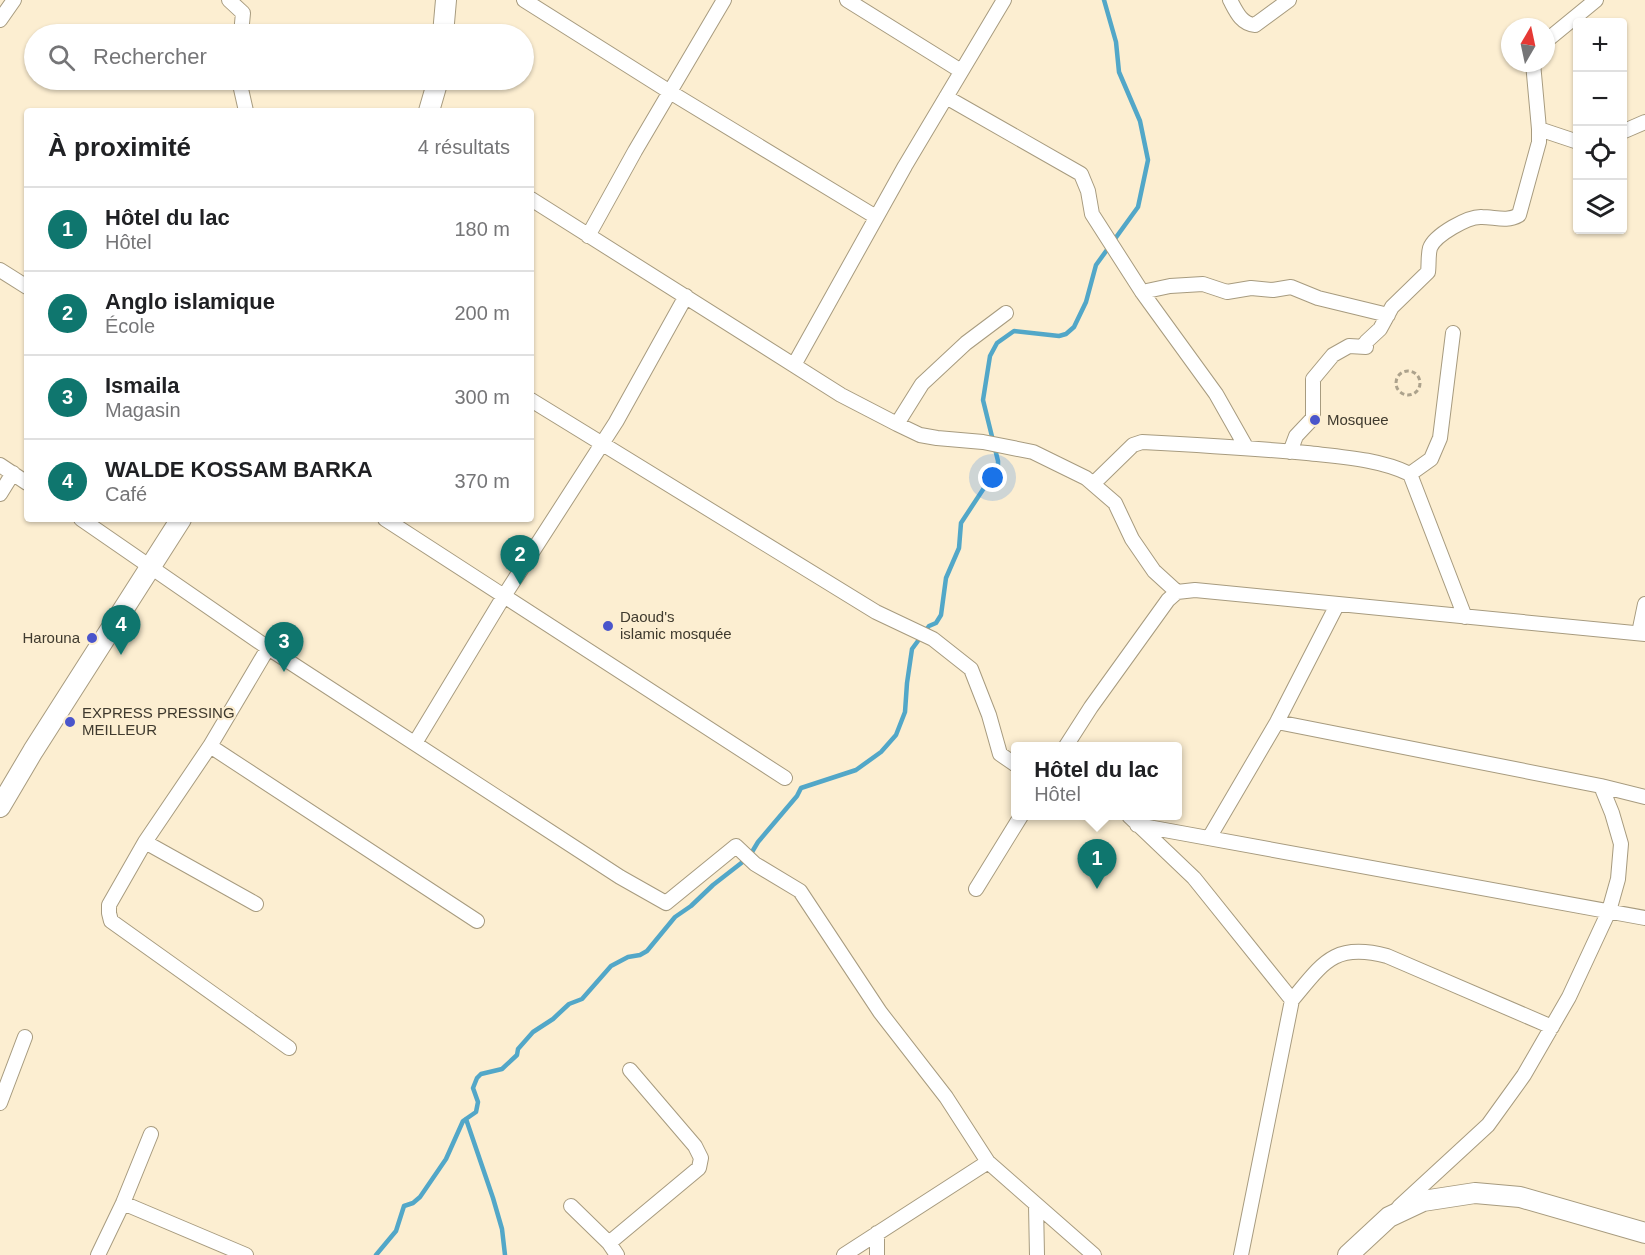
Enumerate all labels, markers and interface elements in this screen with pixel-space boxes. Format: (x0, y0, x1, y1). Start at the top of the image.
north arrow (1501, 18, 1555, 72)
map controls (1573, 18, 1627, 234)
button: + (1573, 18, 1627, 72)
search box (24, 24, 534, 90)
icon: search (45, 41, 78, 74)
text: Rechercher (93, 44, 207, 69)
button: − (1573, 72, 1627, 126)
button: locate (1573, 126, 1627, 180)
text: À proximité (48, 132, 191, 162)
text: 4 résultats (418, 136, 510, 158)
button: layers (1573, 180, 1627, 234)
text: Hôtel du lac (105, 205, 230, 230)
text: 1 (62, 218, 73, 240)
text: 180 m (454, 218, 510, 240)
text: Hôtel (105, 231, 152, 253)
text: Anglo islamique (105, 289, 275, 314)
text: 2 (62, 302, 73, 324)
text: 200 m (454, 302, 510, 324)
text: École (105, 315, 155, 337)
text: Ismaila (105, 373, 180, 398)
text: 3 (62, 386, 73, 408)
text: 300 m (454, 386, 510, 408)
text: Magasin (105, 399, 181, 421)
place label: Mosquee (1327, 411, 1389, 428)
marker: Mosquee (1308, 413, 1322, 427)
text: WALDE KOSSAM BARKA (105, 457, 373, 482)
your location (978, 463, 1007, 492)
text: 4 (62, 470, 73, 492)
text: 370 m (454, 470, 510, 492)
text: Café (105, 483, 147, 505)
pin: 2 (500, 536, 540, 585)
pin: 4 (102, 606, 140, 655)
place label: Daoud's islamic mosquée (620, 608, 732, 642)
marker: Daoud's islamic mosquée (601, 619, 615, 633)
pin: 3 (264, 622, 304, 672)
place label: Harouna (22, 629, 81, 646)
marker: Harouna (85, 631, 99, 645)
place label: EXPRESS PRESSING MEILLEUR (82, 704, 235, 738)
marker: EXPRESS PRESSING MEILLEUR (63, 715, 77, 729)
popup (1011, 742, 1182, 820)
text: Hôtel du lac (1034, 757, 1159, 782)
text: Hôtel (1034, 783, 1081, 805)
pin: 1 (1078, 840, 1116, 889)

